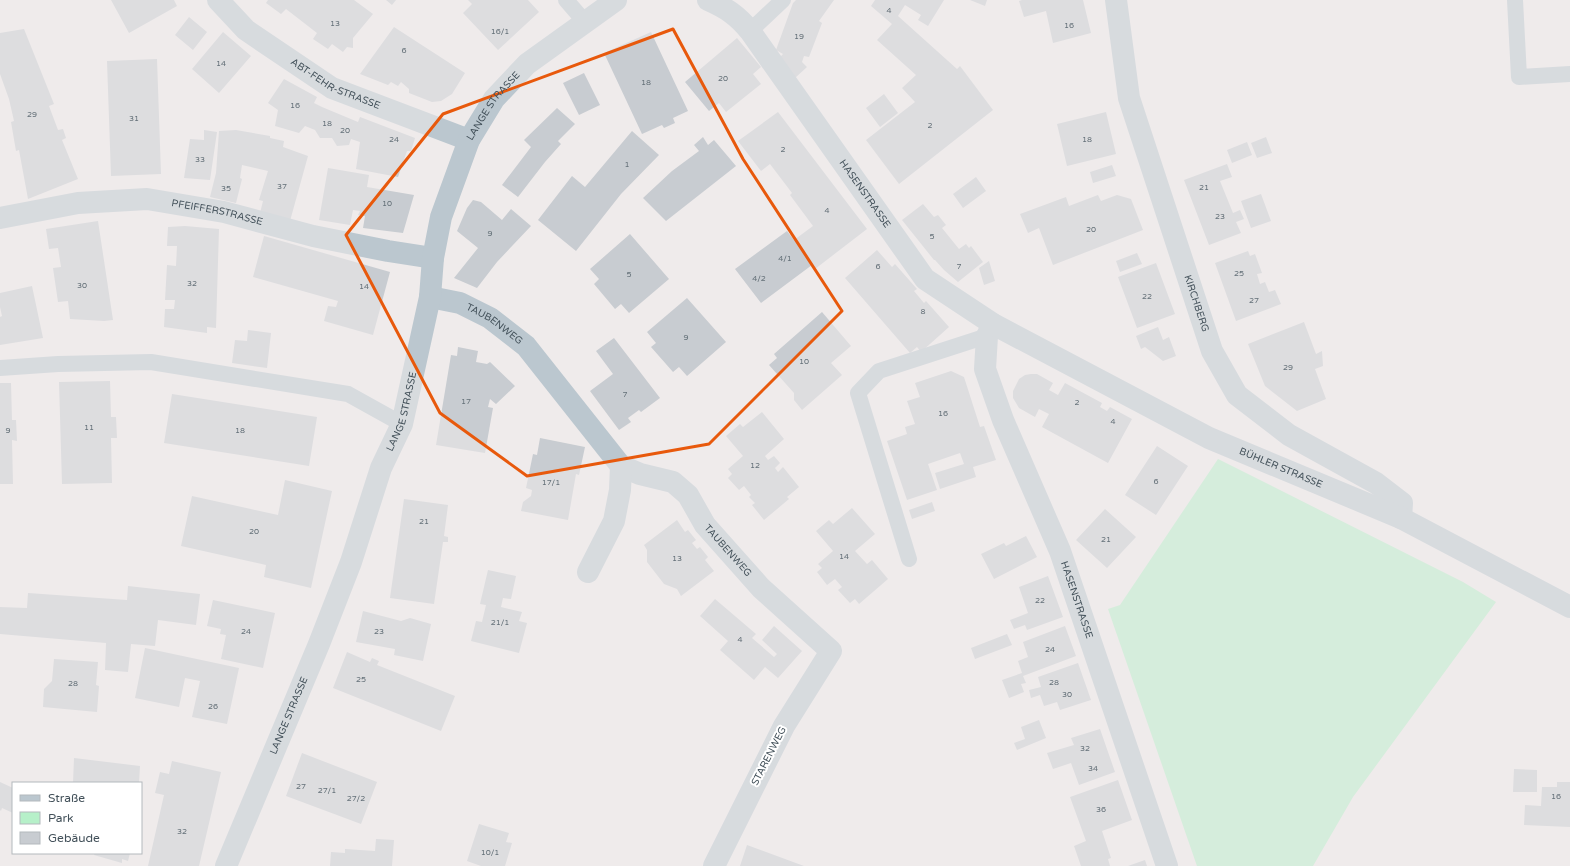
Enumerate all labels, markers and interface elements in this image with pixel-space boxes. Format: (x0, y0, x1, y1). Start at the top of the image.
house number: 4 (886, 6, 892, 15)
house number: 13 (330, 19, 340, 28)
house number: 16 (1064, 21, 1074, 30)
house number: 16/1 (491, 27, 509, 36)
house number: 19 (794, 32, 804, 41)
house number: 6 (401, 46, 407, 55)
street label: ABT-FEHR-STRASSE (288, 56, 382, 112)
house number: 14 (216, 59, 226, 68)
street label: LANGE STRASSE (464, 69, 523, 143)
house number: 20 (718, 74, 728, 83)
house number: 18 (641, 78, 651, 87)
house number: 16 (290, 101, 300, 110)
house number: 29 (27, 110, 37, 119)
house number: 31 (129, 114, 139, 123)
house number: 18 (322, 119, 332, 128)
house number: 2 (927, 121, 933, 130)
house number: 20 (340, 126, 350, 135)
house number: 24 (389, 135, 399, 144)
house number: 18 (1082, 135, 1092, 144)
house number: 2 (780, 145, 786, 154)
house number: 33 (195, 155, 205, 164)
street label: HASENSTRASSE (837, 157, 893, 230)
house number: 1 (624, 160, 630, 169)
house number: 37 (277, 182, 287, 191)
house number: 21 (1199, 183, 1209, 192)
house number: 35 (221, 184, 231, 193)
street label: PFEIFFERSTRASSE (171, 197, 264, 228)
house number: 10 (382, 199, 392, 208)
house number: 4 (824, 206, 830, 215)
house number: 23 (1215, 212, 1225, 221)
house number: 20 (1086, 225, 1096, 234)
house number: 9 (487, 229, 493, 238)
house number: 5 (929, 232, 935, 241)
house number: 4/1 (778, 254, 792, 263)
house number: 6 (875, 262, 881, 271)
house number: 7 (956, 262, 962, 271)
house number: 25 (1234, 269, 1244, 278)
house number: 5 (626, 270, 632, 279)
street label: KIRCHBERG (1181, 273, 1211, 333)
house number: 4/2 (752, 274, 766, 283)
house number: 32 (187, 279, 197, 288)
house number: 30 (77, 281, 87, 290)
house number: 14 (359, 282, 369, 291)
house number: 22 (1142, 292, 1152, 301)
house number: 27 (1249, 296, 1259, 305)
street label: TAUBENWEG (464, 301, 525, 347)
house number: 8 (920, 307, 926, 316)
house number: 9 (683, 333, 689, 342)
house number: 10 (799, 357, 809, 366)
house number: 29 (1283, 363, 1293, 372)
street label: LANGE STRASSE (384, 371, 419, 453)
house number: 7 (622, 390, 628, 399)
house number: 17 (461, 397, 471, 406)
house number: 2 (1074, 398, 1080, 407)
house number: 16 (938, 409, 948, 418)
house number: 4 (1110, 417, 1116, 426)
house number: 11 (84, 423, 94, 432)
house number: 9 (5, 426, 11, 435)
house number: 18 (235, 426, 245, 435)
street label: BÜHLER STRASSE (1237, 445, 1324, 491)
house number: 12 (750, 461, 760, 470)
house number: 6 (1153, 477, 1159, 486)
house number: 17/1 (542, 478, 560, 487)
house number: 21 (419, 517, 429, 526)
street label: TAUBENWEG (701, 522, 754, 579)
house number: 20 (249, 527, 259, 536)
house number: 21 (1101, 535, 1111, 544)
house number: 14 (839, 552, 849, 561)
house number: 13 (672, 554, 682, 563)
street label: HASENSTRASSE (1058, 560, 1095, 640)
house number: 22 (1035, 596, 1045, 605)
house number: 21/1 (491, 618, 509, 627)
house number: 24 (241, 627, 251, 636)
house number: 23 (374, 627, 384, 636)
house number: 4 (737, 635, 743, 644)
house number: 24 (1045, 645, 1055, 654)
street label: LANGE STRASSE (267, 675, 311, 756)
house number: 25 (356, 675, 366, 684)
house number: 28 (1049, 678, 1059, 687)
house number: 28 (68, 679, 78, 688)
house number: 30 (1062, 690, 1072, 699)
house number: 26 (208, 702, 218, 711)
street label: STARENWEG (749, 725, 789, 787)
house number: 32 (1080, 744, 1090, 753)
house number: 34 (1088, 764, 1098, 773)
legend (12, 782, 142, 854)
house number: 27 (296, 782, 306, 791)
house number: 27/1 (318, 786, 336, 795)
text: Straße (48, 791, 85, 805)
house number: 16 (1551, 792, 1561, 801)
house number: 27/2 (347, 794, 365, 803)
house number: 36 (1096, 805, 1106, 814)
text: Park (48, 811, 74, 825)
house number: 32 (177, 827, 187, 836)
text: Gebäude (48, 831, 100, 845)
house number: 10/1 (481, 848, 499, 857)

